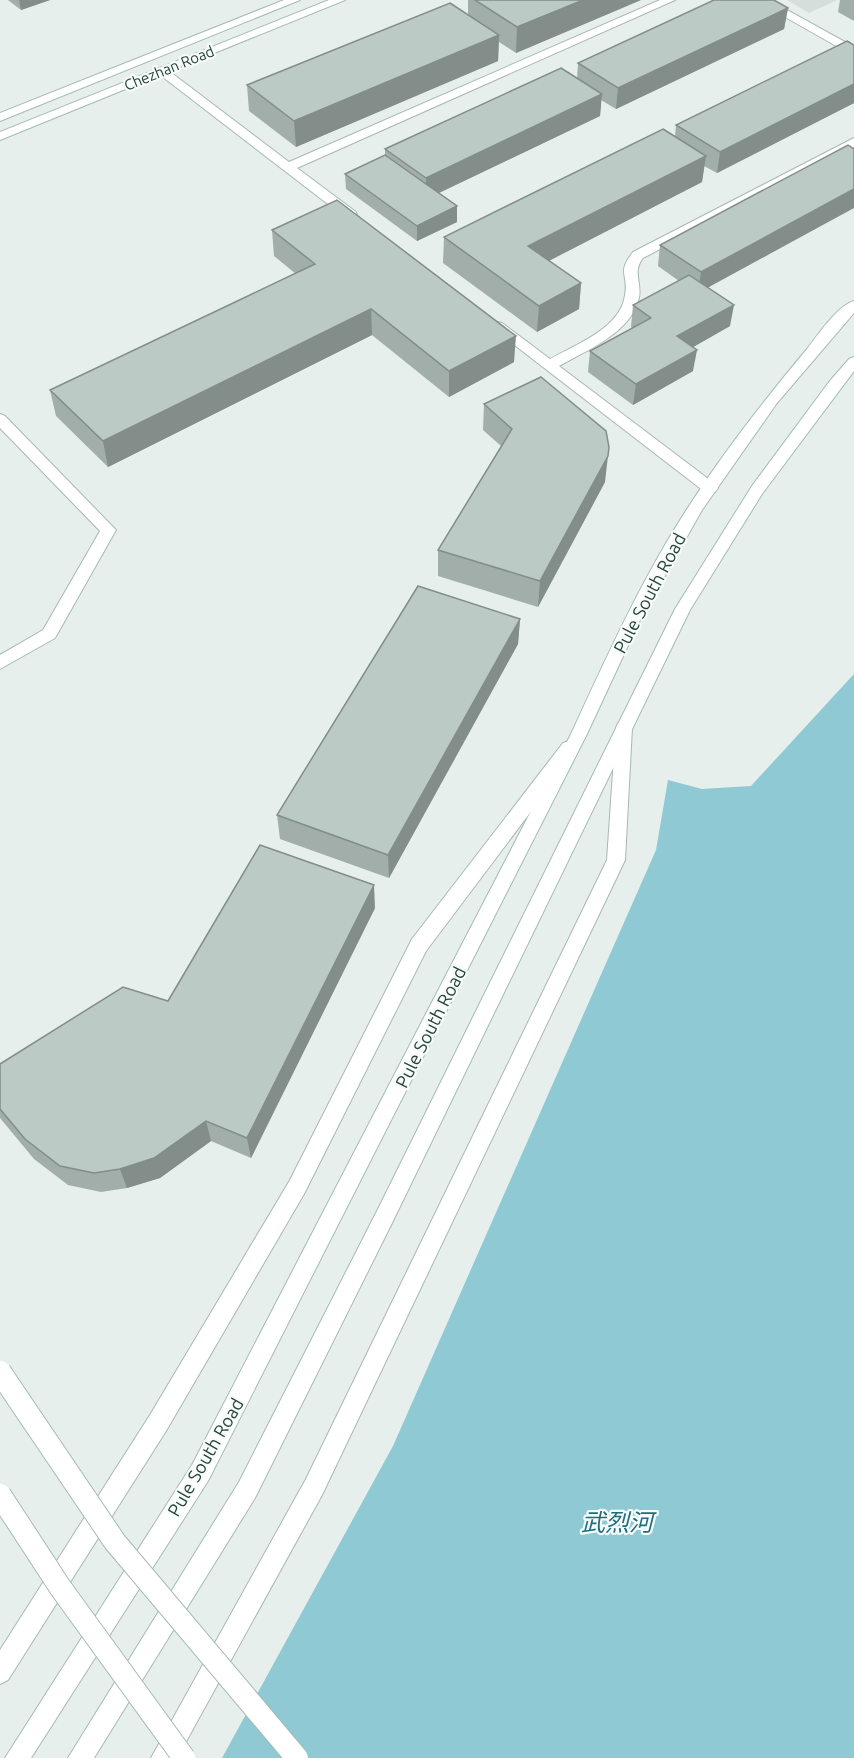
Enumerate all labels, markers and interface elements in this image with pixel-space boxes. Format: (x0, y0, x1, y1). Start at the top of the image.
street label: Chezhan Road (121, 42, 217, 94)
street label: Pule South Road (609, 530, 689, 656)
street label: Pule South Road (391, 963, 469, 1091)
street label: Pule South Road (163, 1394, 247, 1520)
water label: 武烈河 (581, 1509, 657, 1536)

